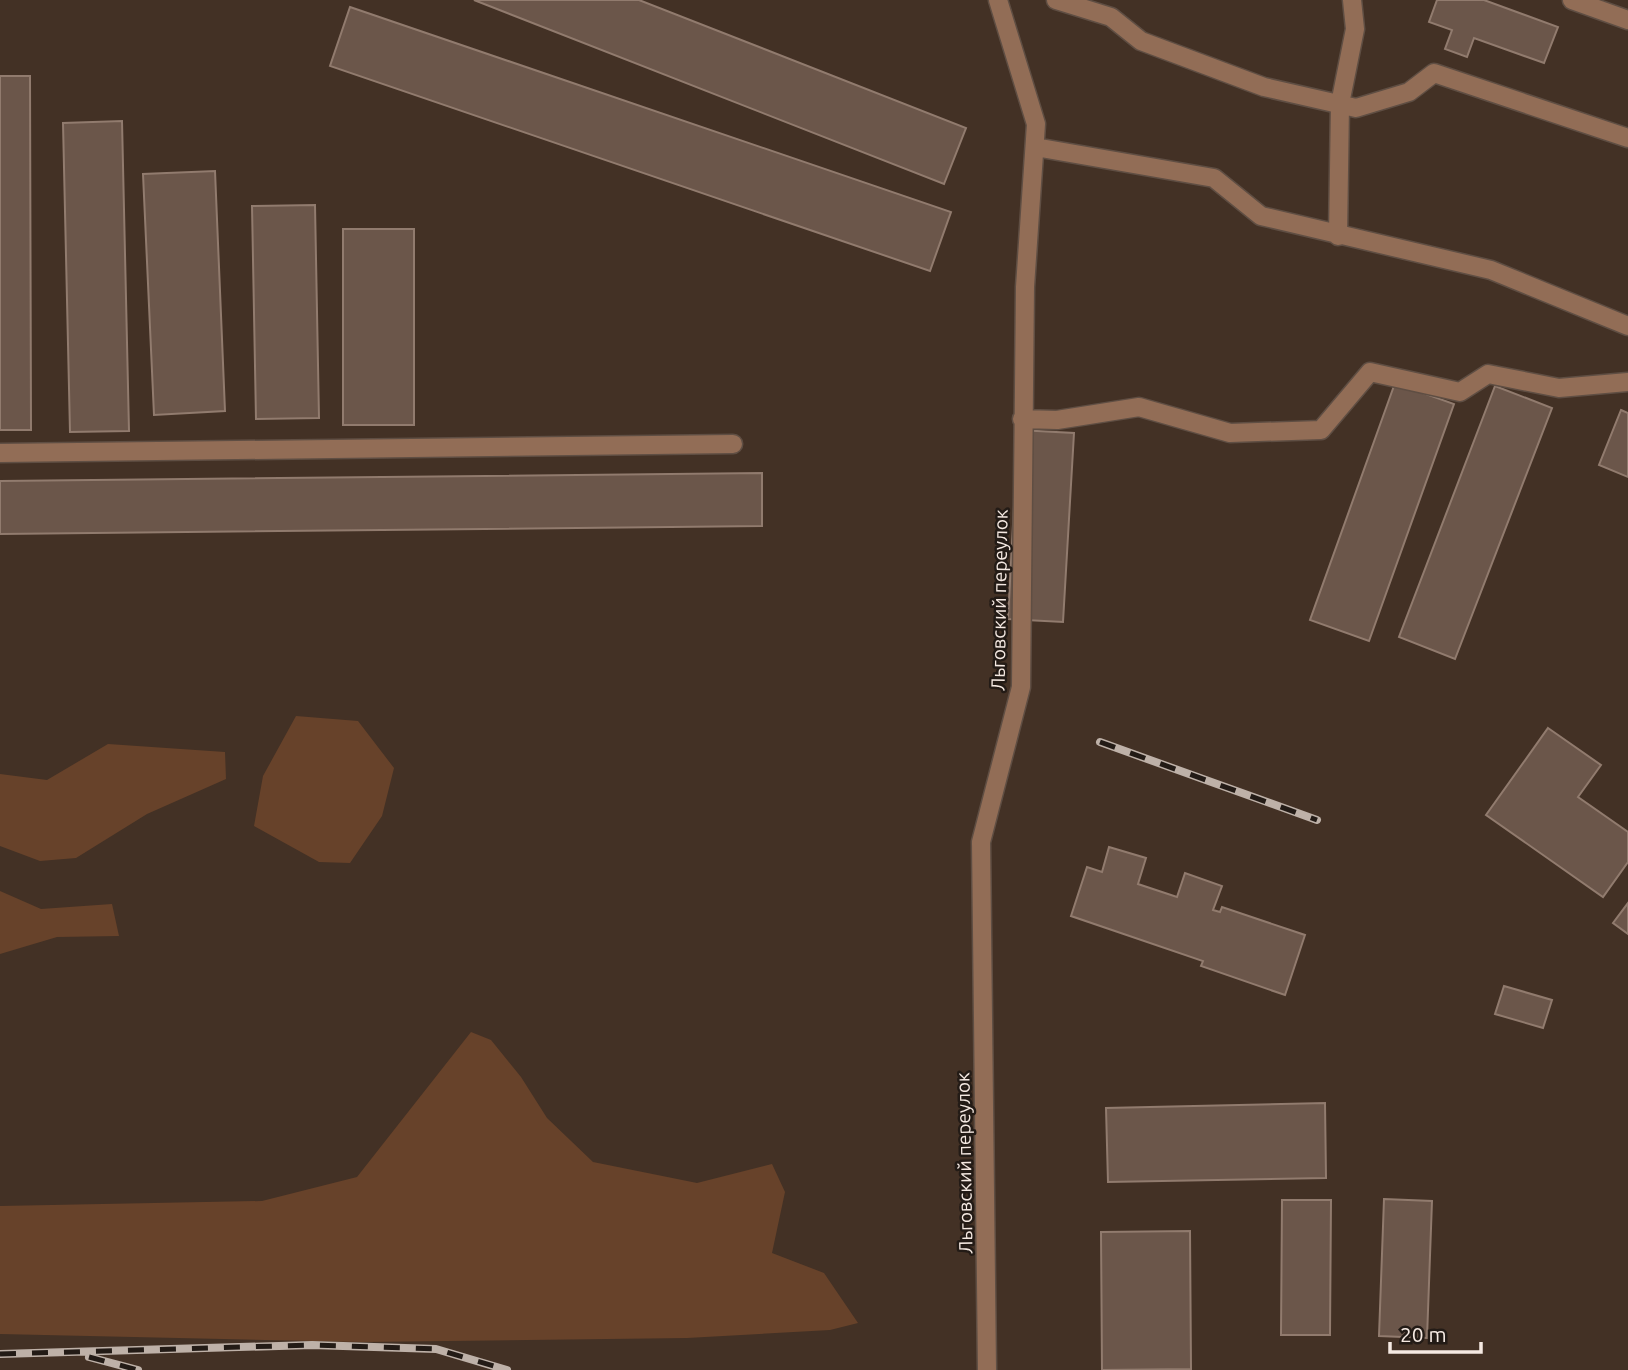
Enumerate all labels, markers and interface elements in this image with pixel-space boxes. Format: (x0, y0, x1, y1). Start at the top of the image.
street label: Льговский переулок (986, 509, 1012, 691)
street label: Льговский переулок (951, 1072, 977, 1254)
scale bar (1390, 1310, 1481, 1354)
text: 20 m (1400, 1322, 1447, 1346)

